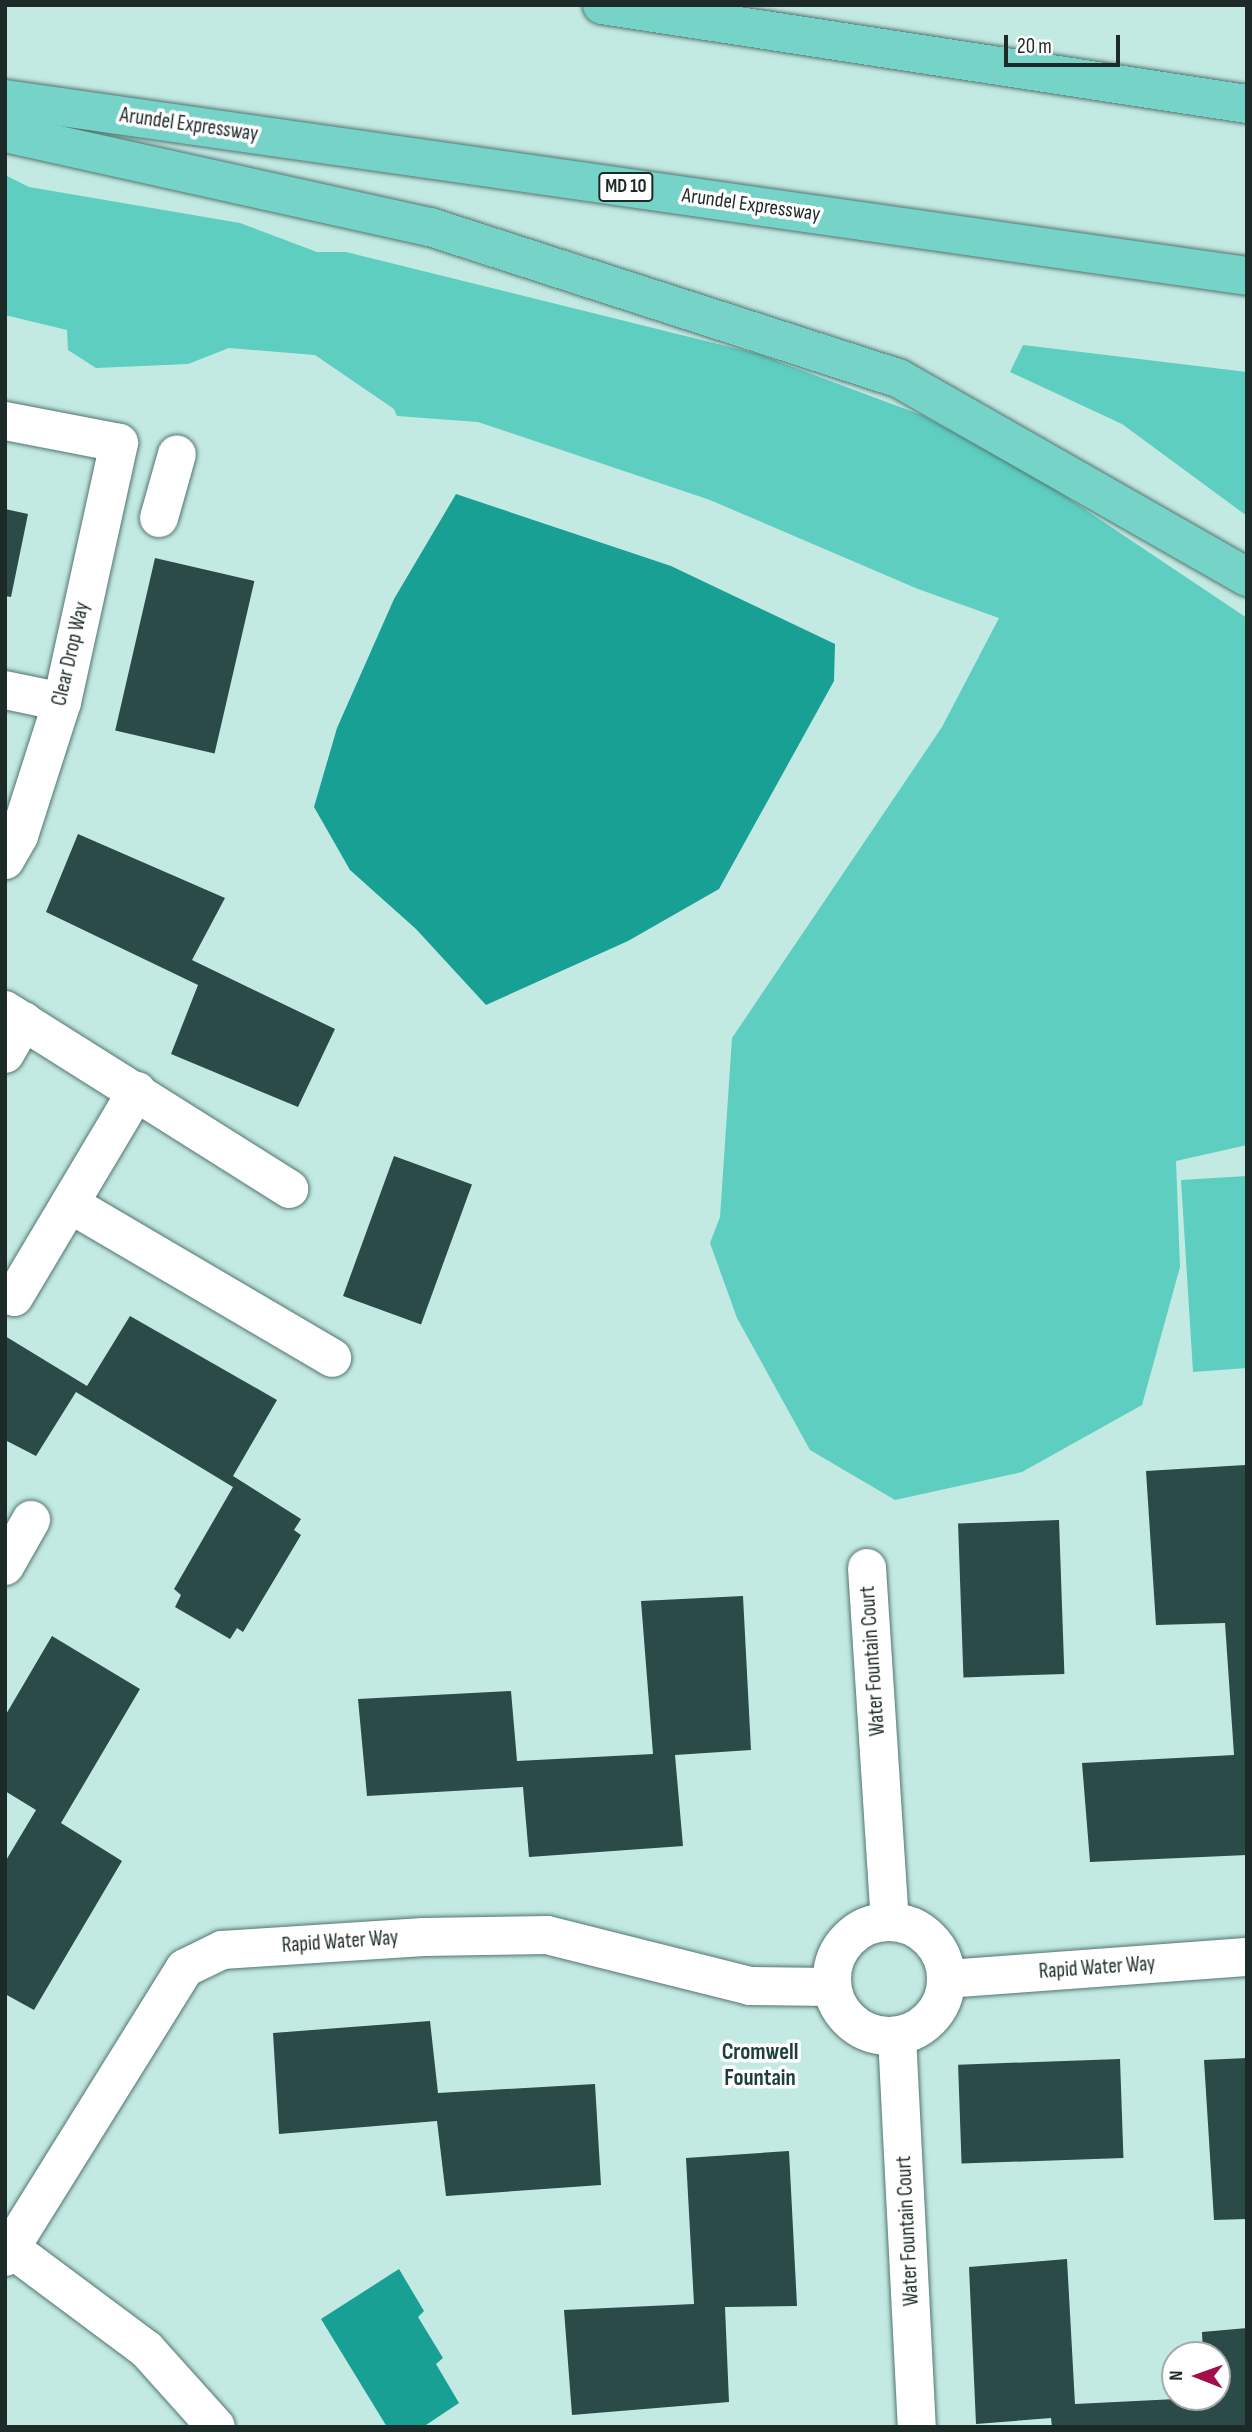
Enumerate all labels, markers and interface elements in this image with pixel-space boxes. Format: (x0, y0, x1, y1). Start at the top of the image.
scale bar (1007, 21, 1122, 65)
text: 20 m (1017, 34, 1052, 59)
street label: Arundel Expressway (118, 103, 260, 147)
road number: MD 10 (598, 172, 654, 202)
street label: Arundel Expressway (680, 183, 822, 227)
street label: Clear Drop Way (47, 600, 95, 708)
street label: Water Fountain Court (855, 1585, 891, 1737)
street label: Rapid Water Way (281, 1925, 399, 1959)
street label: Rapid Water Way (1038, 1951, 1156, 1985)
district label: Cromwell Fountain (722, 2038, 798, 2092)
street label: Water Fountain Court (891, 2155, 925, 2307)
north arrow (1161, 2341, 1231, 2411)
text: N (1165, 2370, 1188, 2381)

